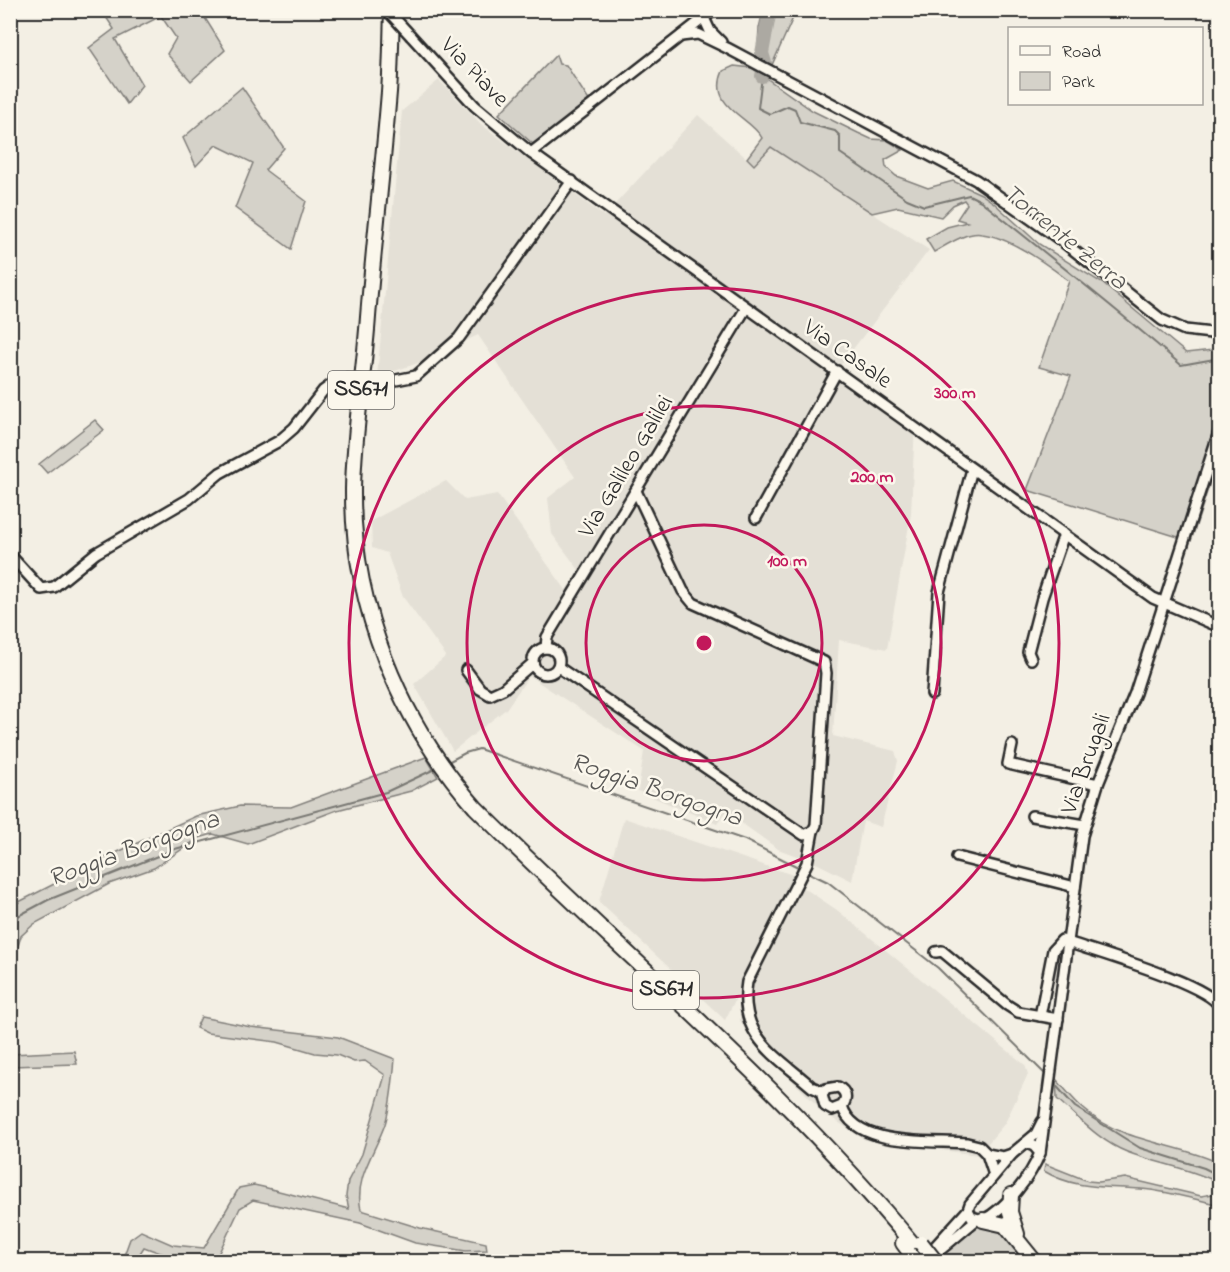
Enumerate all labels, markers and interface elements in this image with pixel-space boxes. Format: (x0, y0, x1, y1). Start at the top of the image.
legend (1008, 27, 1203, 105)
street label: Via Piave (431, 29, 517, 116)
text: Road (1062, 40, 1101, 66)
text: Park (1062, 70, 1095, 96)
water label: Torrente Zerra (993, 176, 1136, 301)
street label: Via Casale (794, 311, 899, 399)
road number: SS671 (328, 371, 394, 409)
text: 300 m (933, 381, 976, 407)
street label: Via Galileo Galilei (570, 389, 683, 546)
text: 200 m (850, 465, 894, 491)
text: 100 m (767, 549, 807, 575)
centre of rings (694, 633, 714, 653)
street label: Via Brugali (1052, 709, 1121, 820)
water label: Roggia Borgogna (565, 744, 748, 838)
water label: Roggia Borgogna (43, 801, 226, 899)
road number: SS671 (633, 971, 699, 1009)

